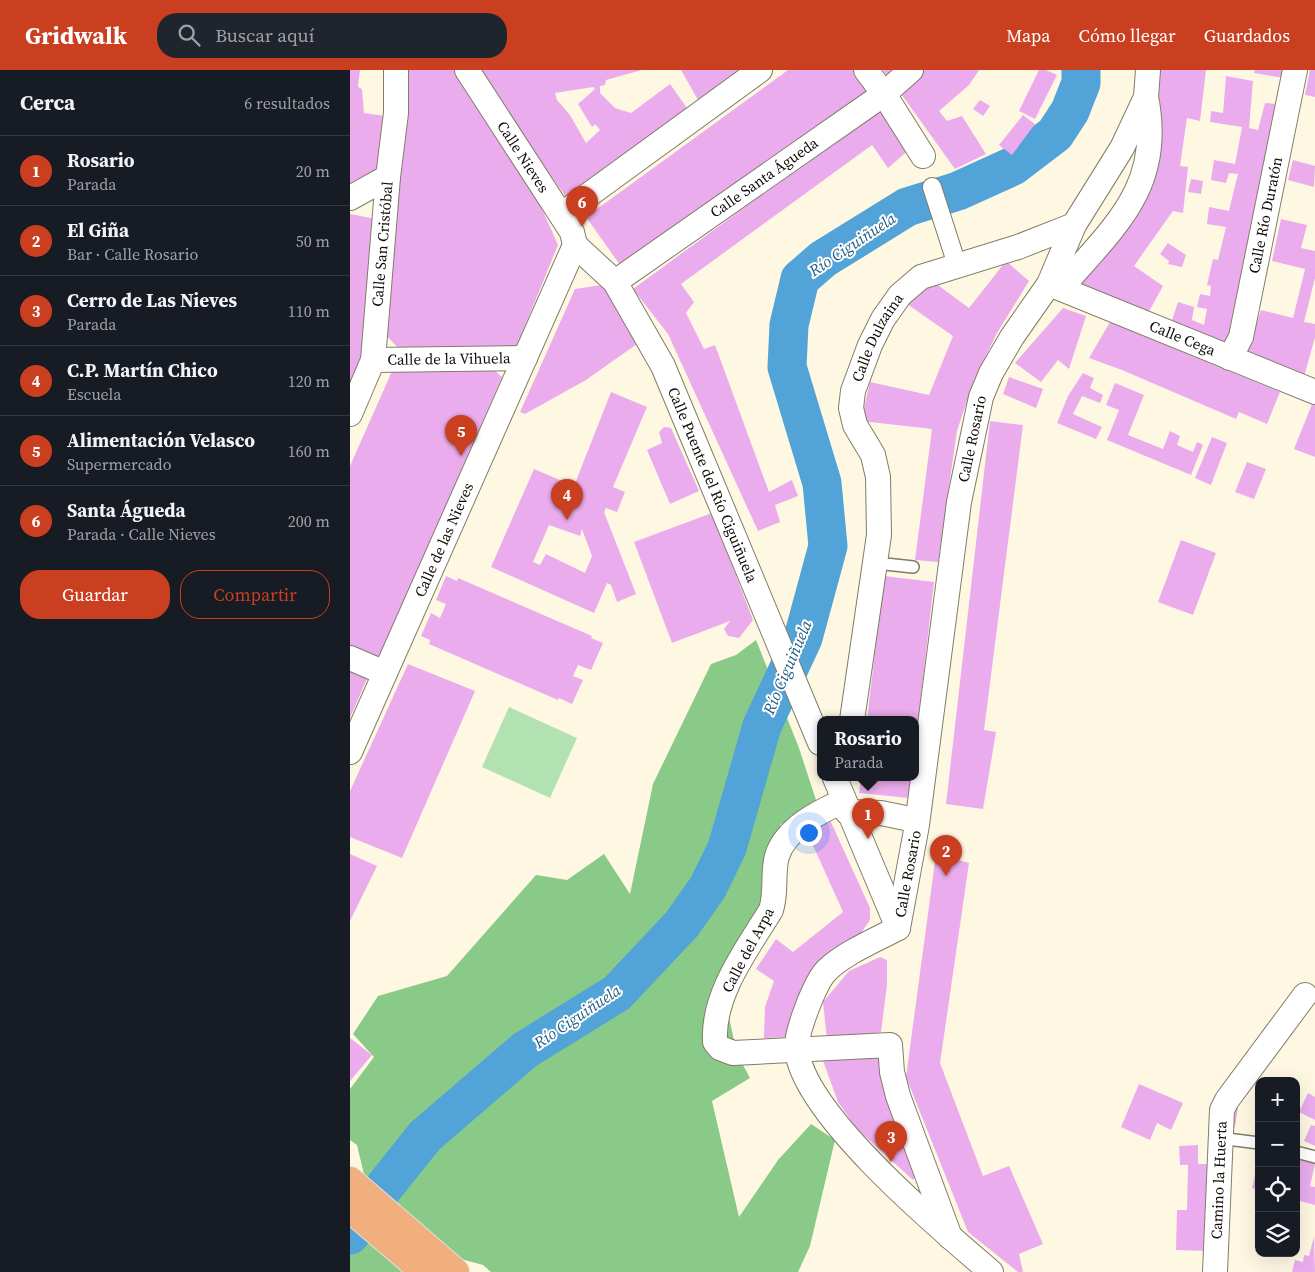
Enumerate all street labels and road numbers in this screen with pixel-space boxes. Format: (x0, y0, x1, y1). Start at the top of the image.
street label: Calle Nieves (492, 117, 554, 197)
street label: Calle Santa Águeda (706, 132, 822, 222)
street label: Calle Río Duratón (1243, 155, 1287, 275)
street label: Calle San Cristóbal (366, 180, 398, 308)
street label: Calle Dulzaina (846, 289, 908, 385)
street label: Calle Cega (1146, 315, 1219, 361)
street label: Calle de la Vihuela (387, 347, 511, 370)
street label: Calle Puente del Río Ciguiñuela (663, 384, 763, 586)
street label: Calle Rosario (952, 393, 991, 484)
street label: Calle de las Nieves (409, 479, 478, 600)
street label: Calle Rosario (889, 829, 926, 919)
street label: Calle del Arpa (716, 903, 779, 996)
street label: Camino la Huerta (1205, 1120, 1232, 1240)

